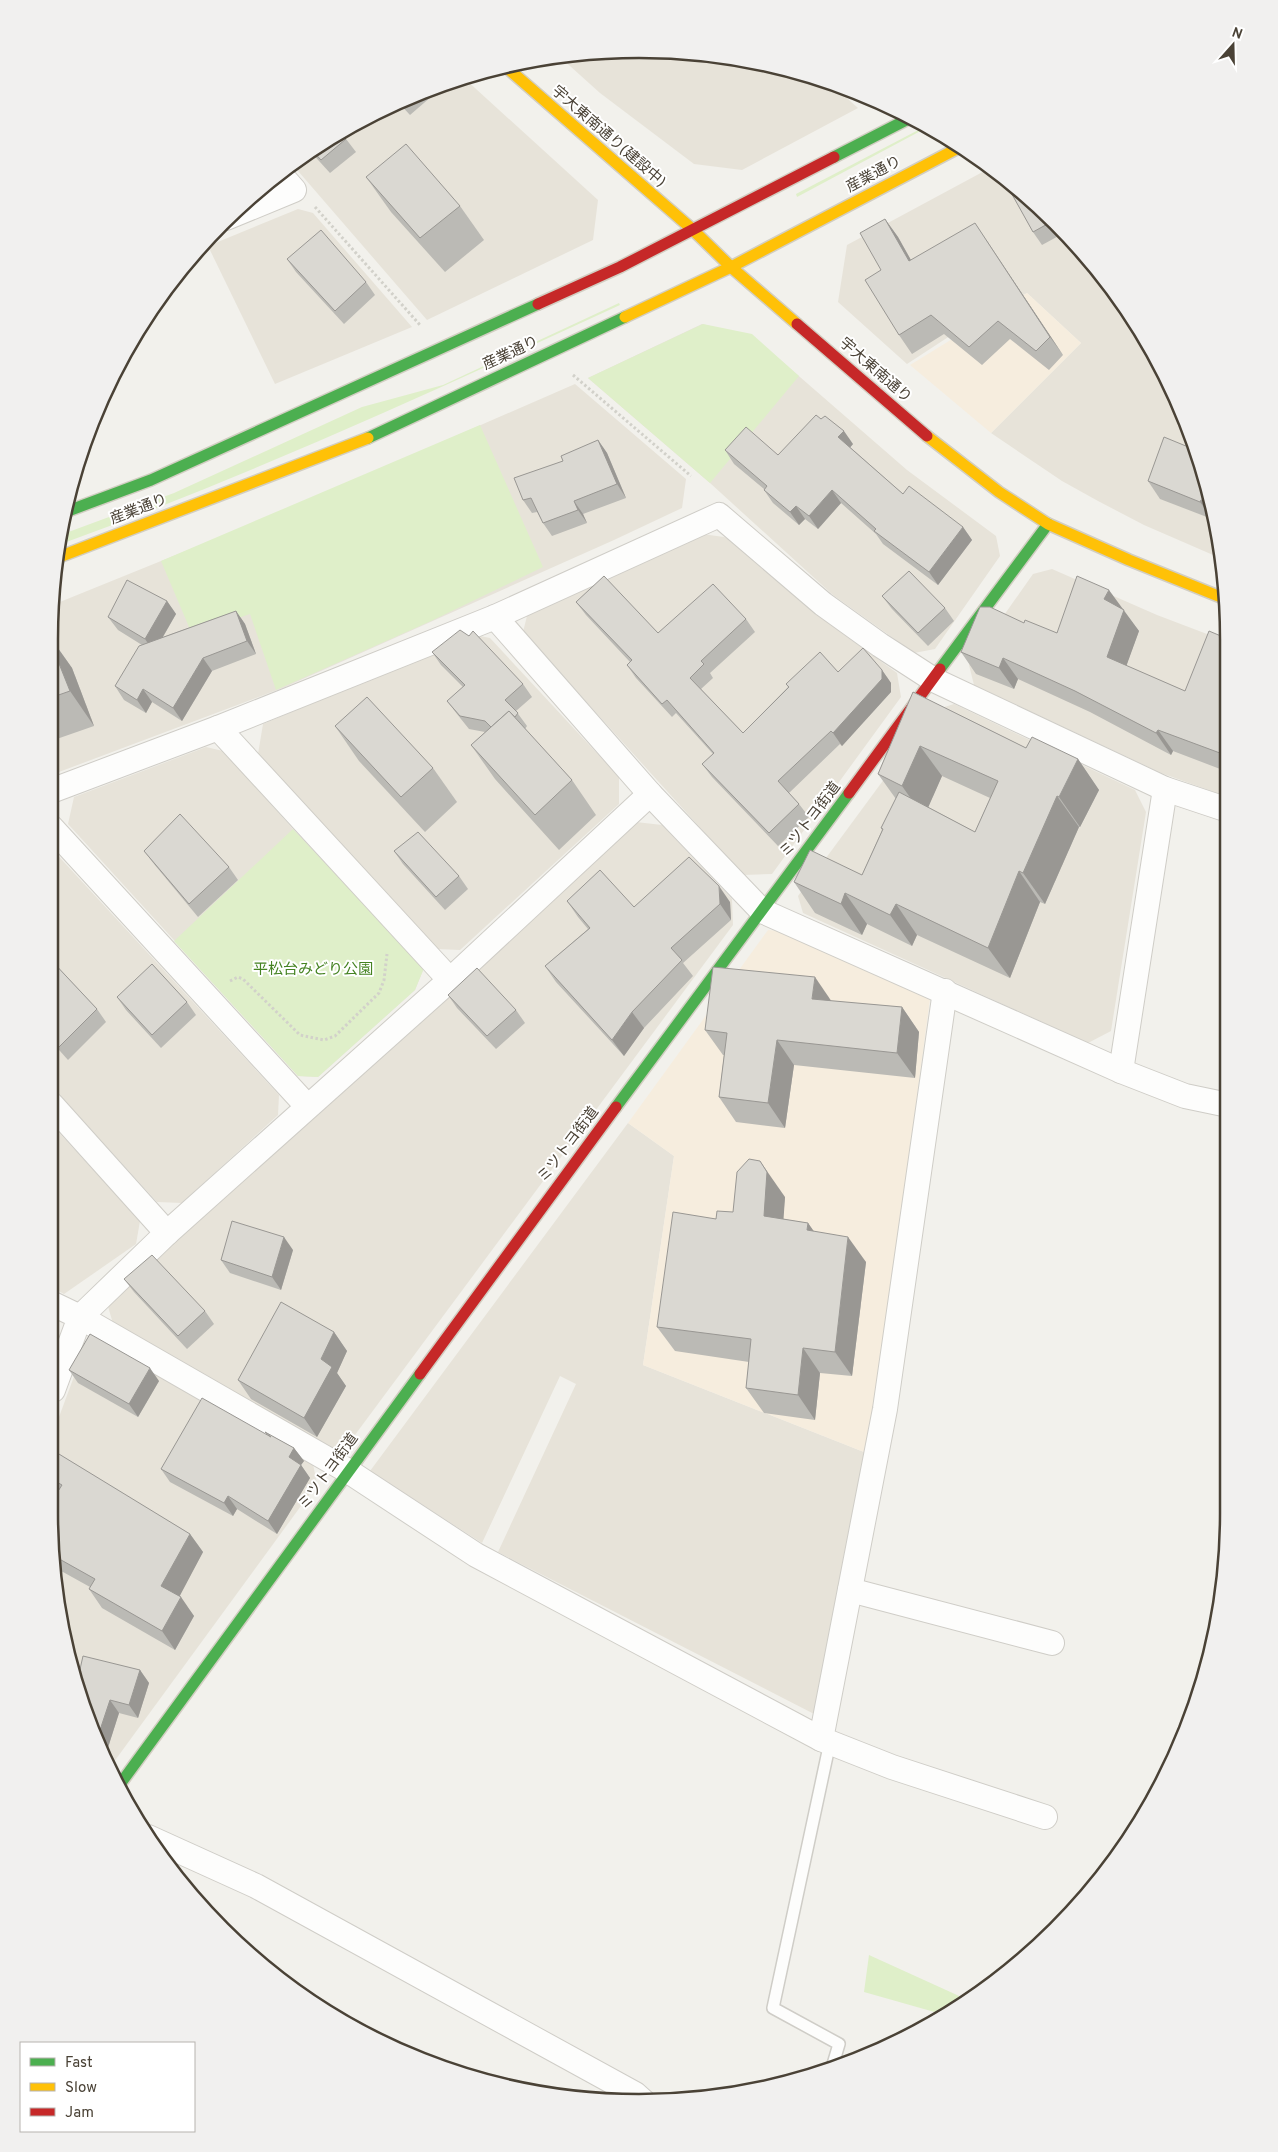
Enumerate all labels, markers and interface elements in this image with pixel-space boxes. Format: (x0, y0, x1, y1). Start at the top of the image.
north arrow (1208, 20, 1258, 70)
text: N (1229, 24, 1245, 44)
street label: 宇大東南通り(建設中) (547, 82, 669, 192)
street label: 産業通り (843, 153, 905, 197)
street label: 産業通り (480, 333, 542, 375)
street label: 宇大東南通り (835, 334, 915, 408)
street label: 産業通り (108, 490, 170, 530)
street label: ミツトヨ街道 (776, 778, 846, 862)
park label: 平松台みどり公園 (253, 961, 373, 980)
street label: ミツトヨ街道 (534, 1103, 604, 1187)
street label: ミツトヨ街道 (295, 1430, 363, 1514)
legend (20, 2042, 195, 2132)
text: Fast (65, 2054, 93, 2073)
text: Slow (65, 2079, 97, 2098)
text: Jam (65, 2104, 94, 2123)

